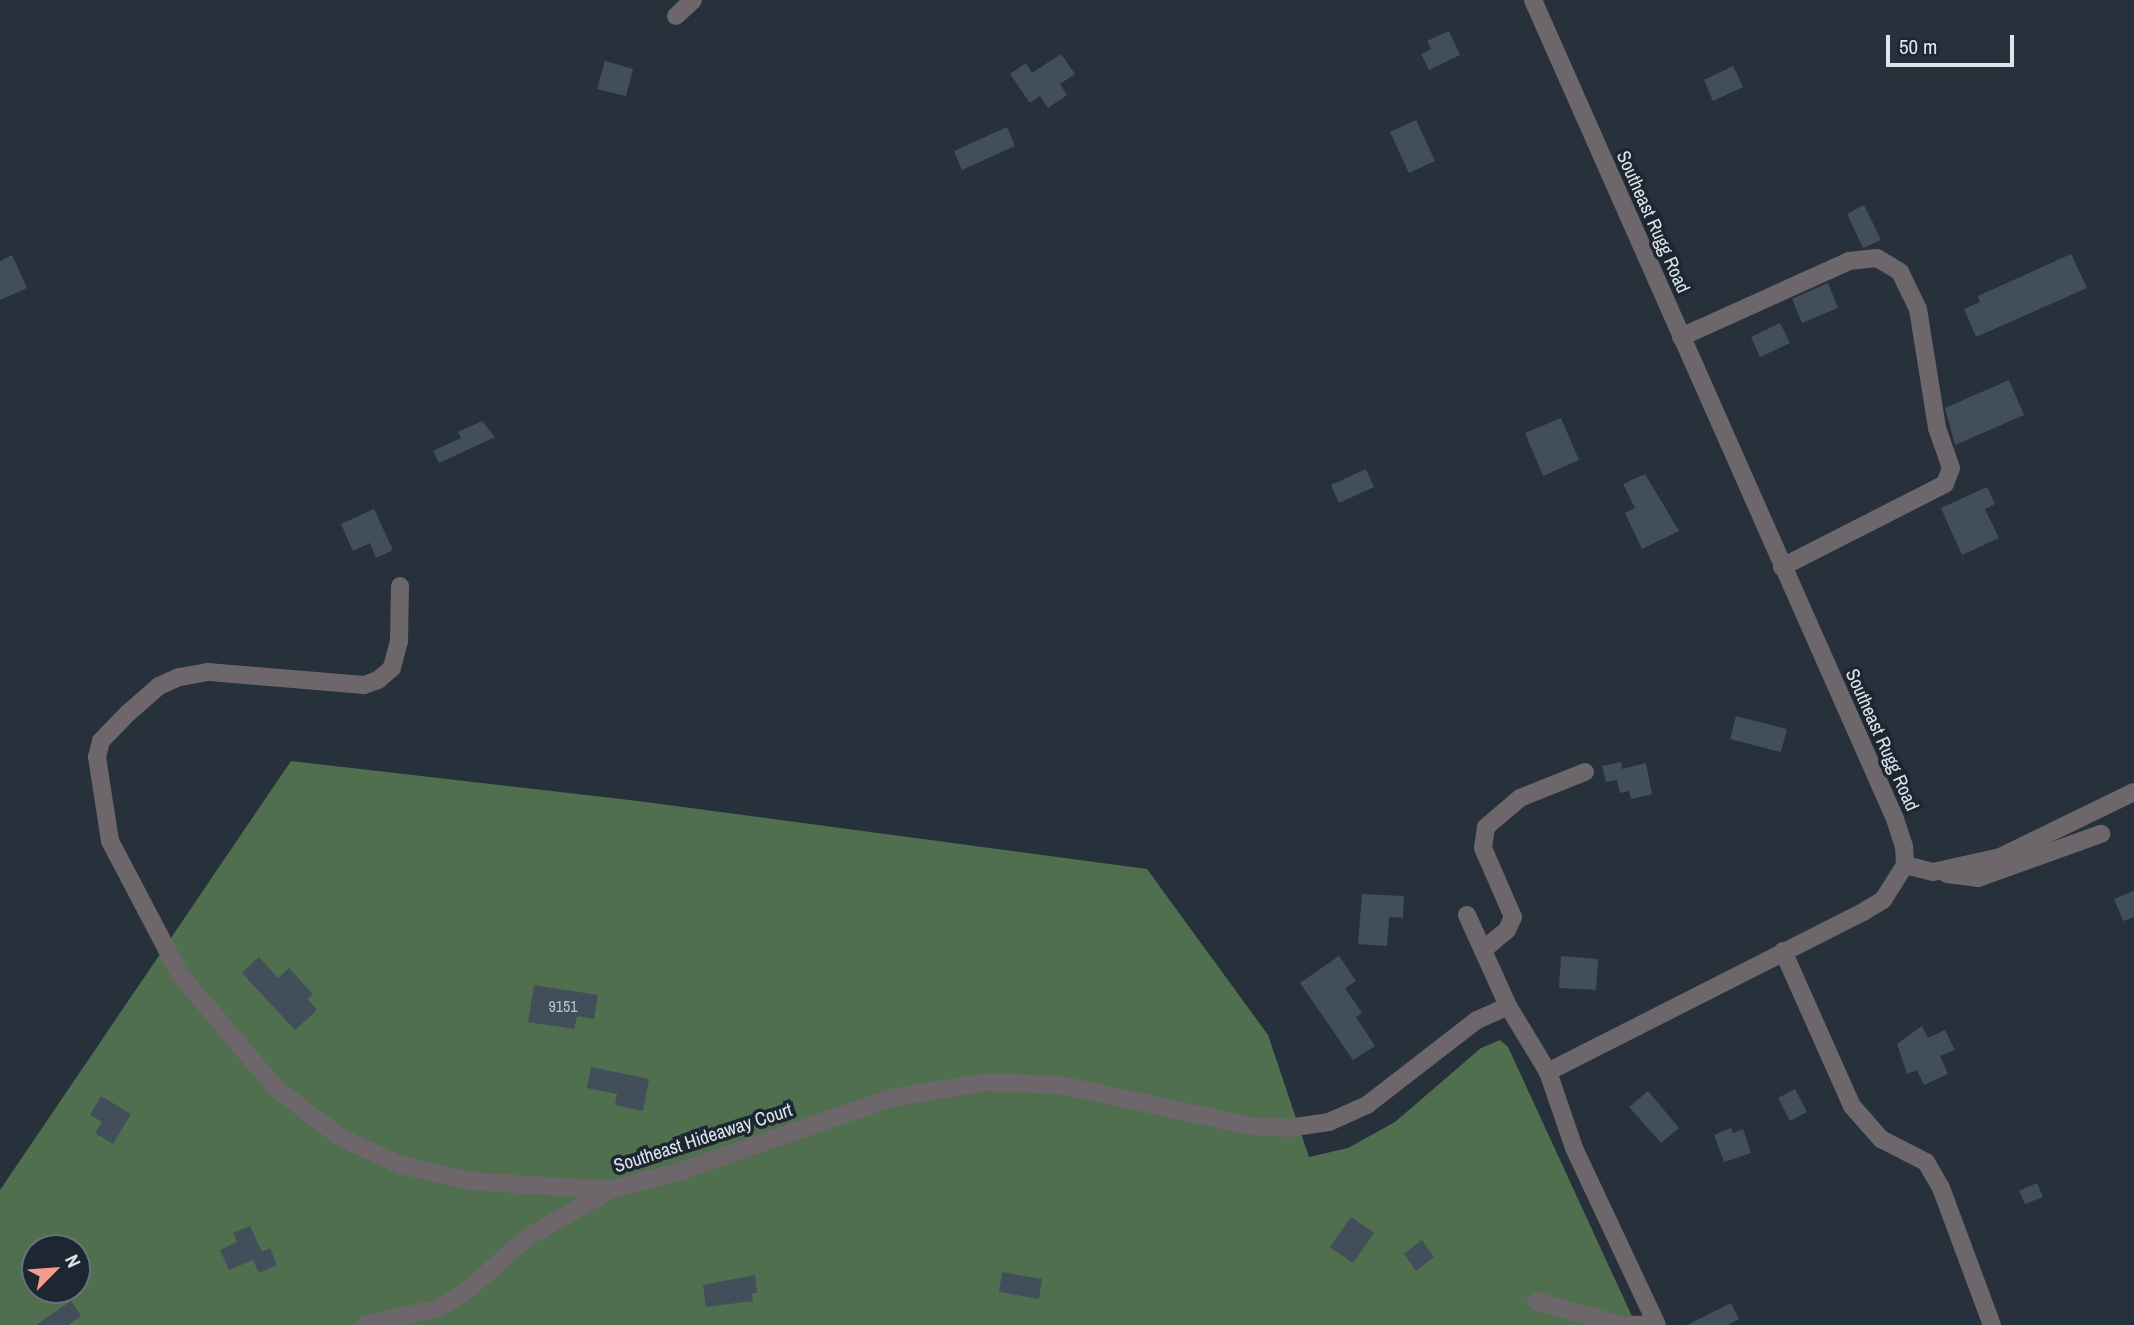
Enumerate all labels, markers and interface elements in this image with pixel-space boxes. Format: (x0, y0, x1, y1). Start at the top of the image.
scale bar (1889, 21, 2017, 65)
text: 50 m (1899, 32, 1937, 61)
street label: Southeast Rugg Road (1611, 147, 1695, 297)
street label: Southeast Rugg Road (1840, 665, 1924, 815)
house number: 9151 (548, 996, 578, 1016)
street label: Southeast Hideaway Court (611, 1098, 795, 1178)
north arrow (21, 1234, 91, 1304)
text: N (59, 1250, 87, 1272)

